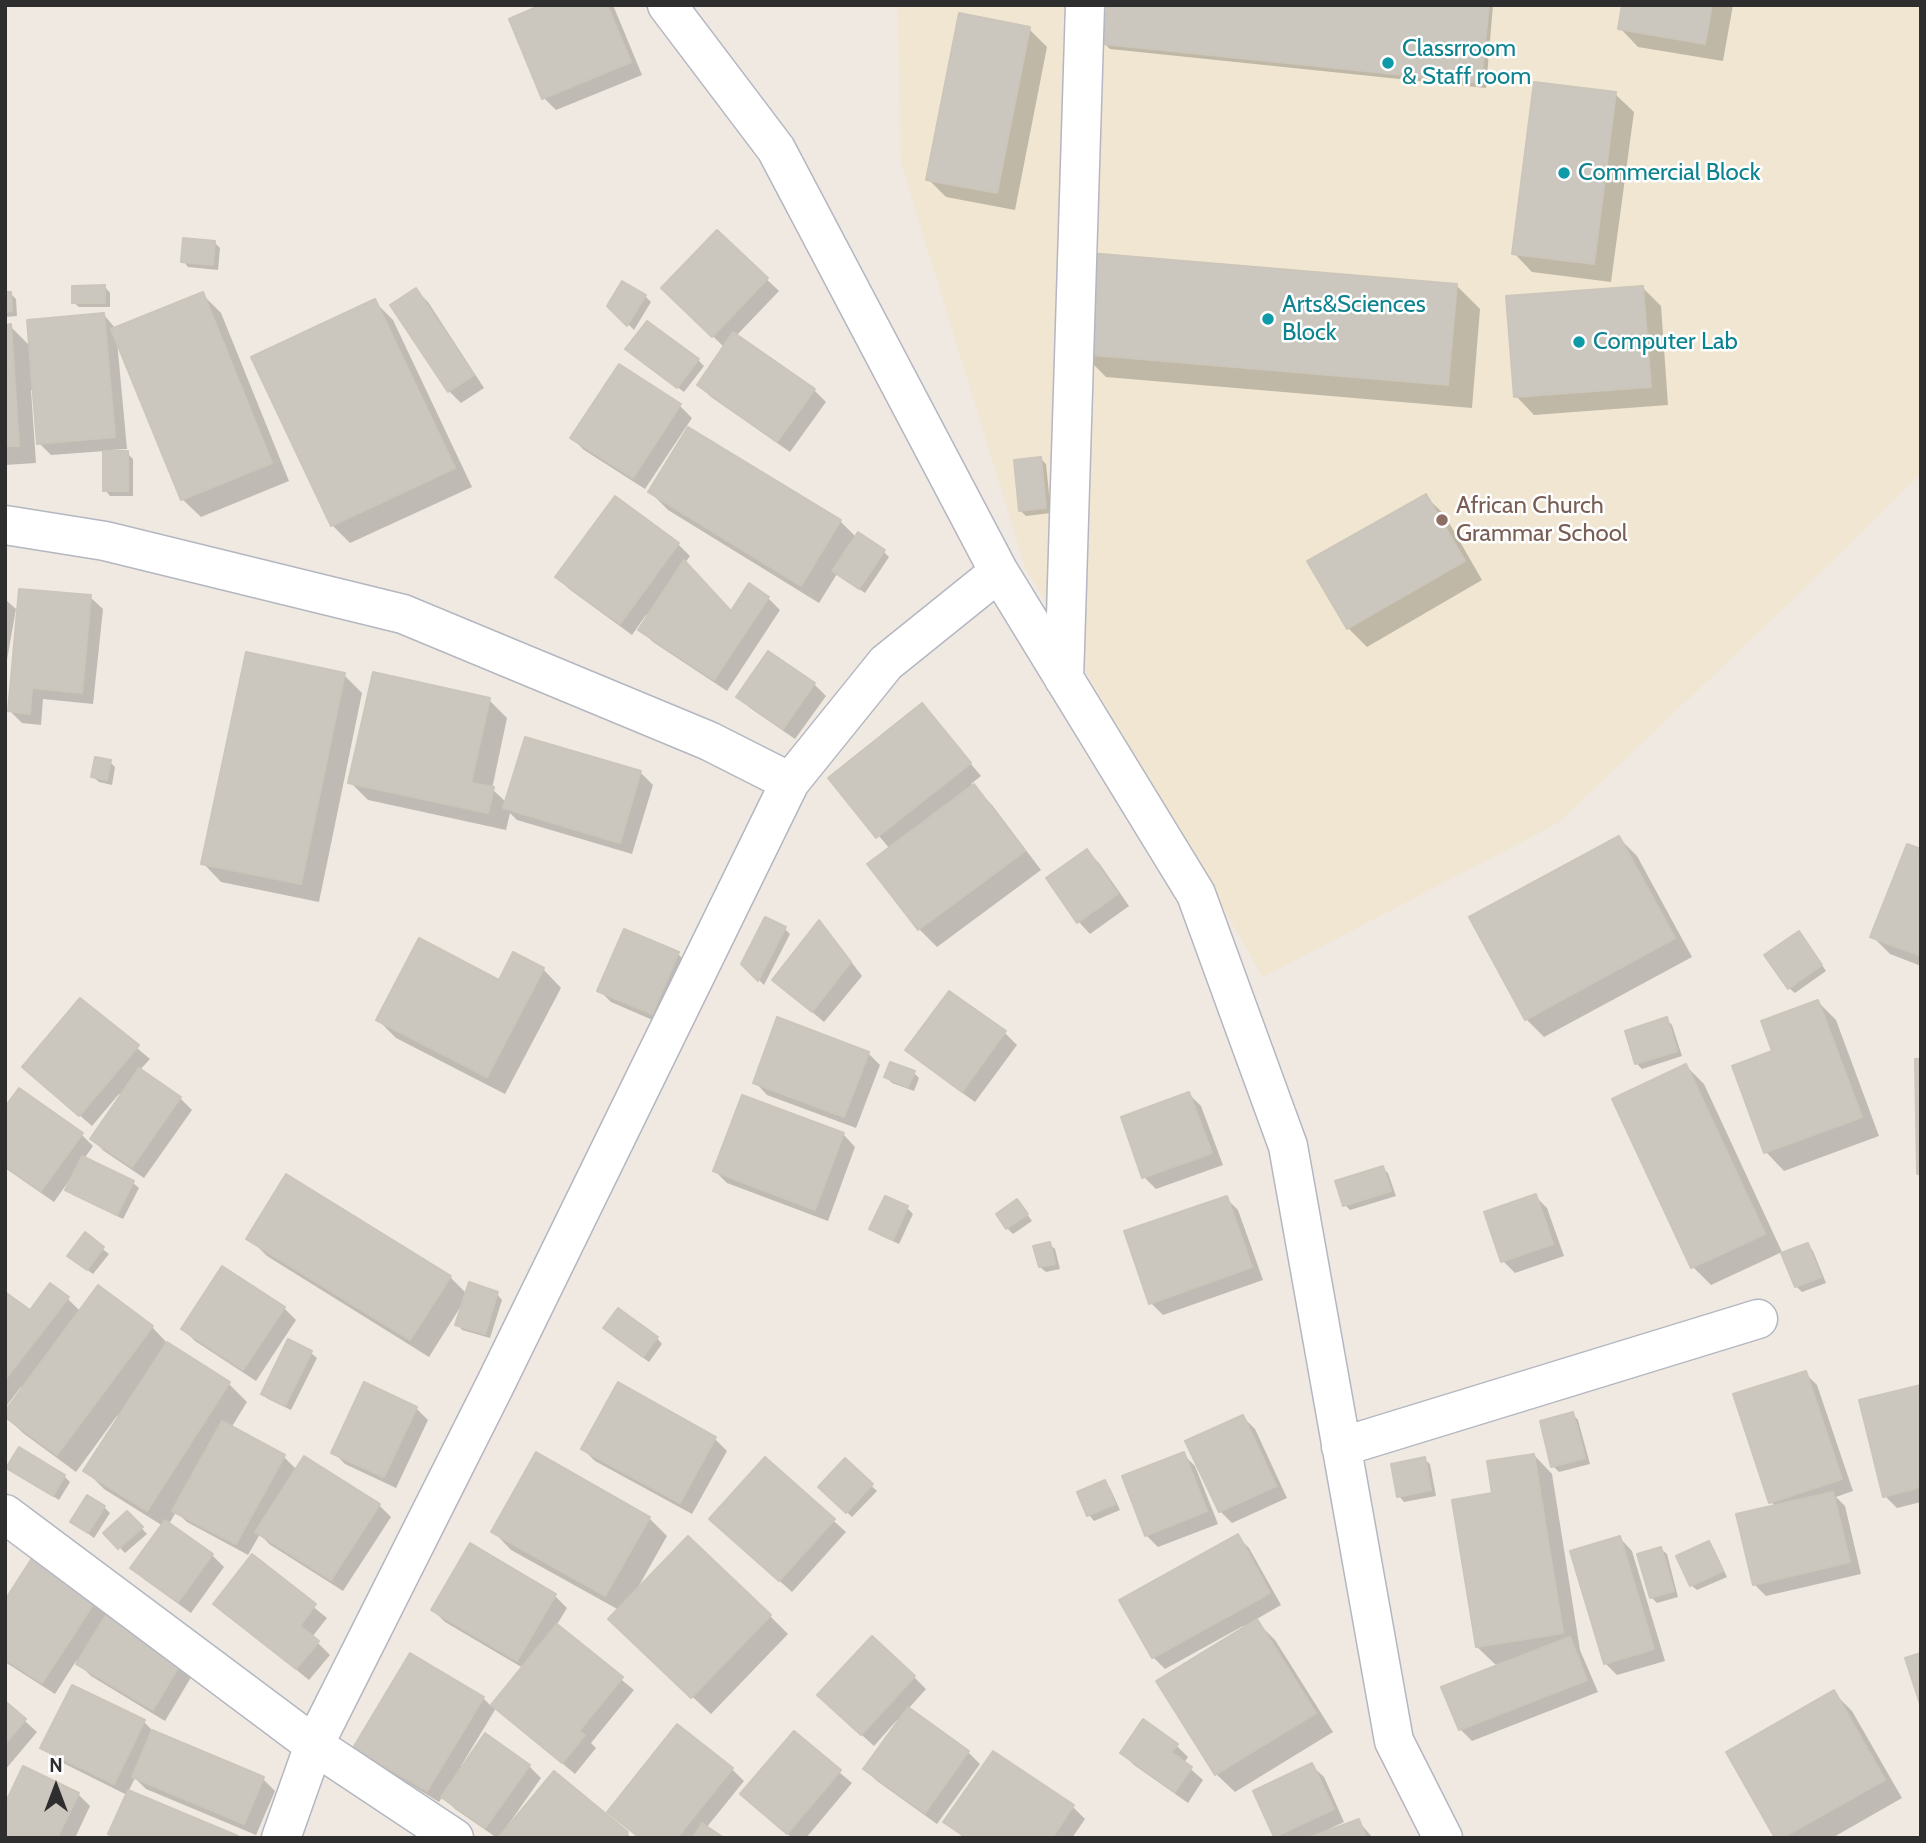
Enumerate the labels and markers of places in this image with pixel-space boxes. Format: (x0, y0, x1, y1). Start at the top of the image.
place label: Classrroom & Staff room (1402, 35, 1531, 91)
marker: Classrroom & Staff room (1380, 55, 1396, 71)
place label: Commercial Block (1578, 159, 1760, 187)
marker: Commercial Block (1556, 165, 1572, 181)
place label: Arts&Sciences Block (1282, 291, 1426, 347)
marker: Arts&Sciences Block (1260, 311, 1276, 327)
place label: Computer Lab (1593, 328, 1738, 356)
marker: Computer Lab (1571, 334, 1587, 350)
place label: African Church Grammar School (1456, 492, 1628, 548)
marker: African Church Grammar School (1434, 512, 1450, 528)

